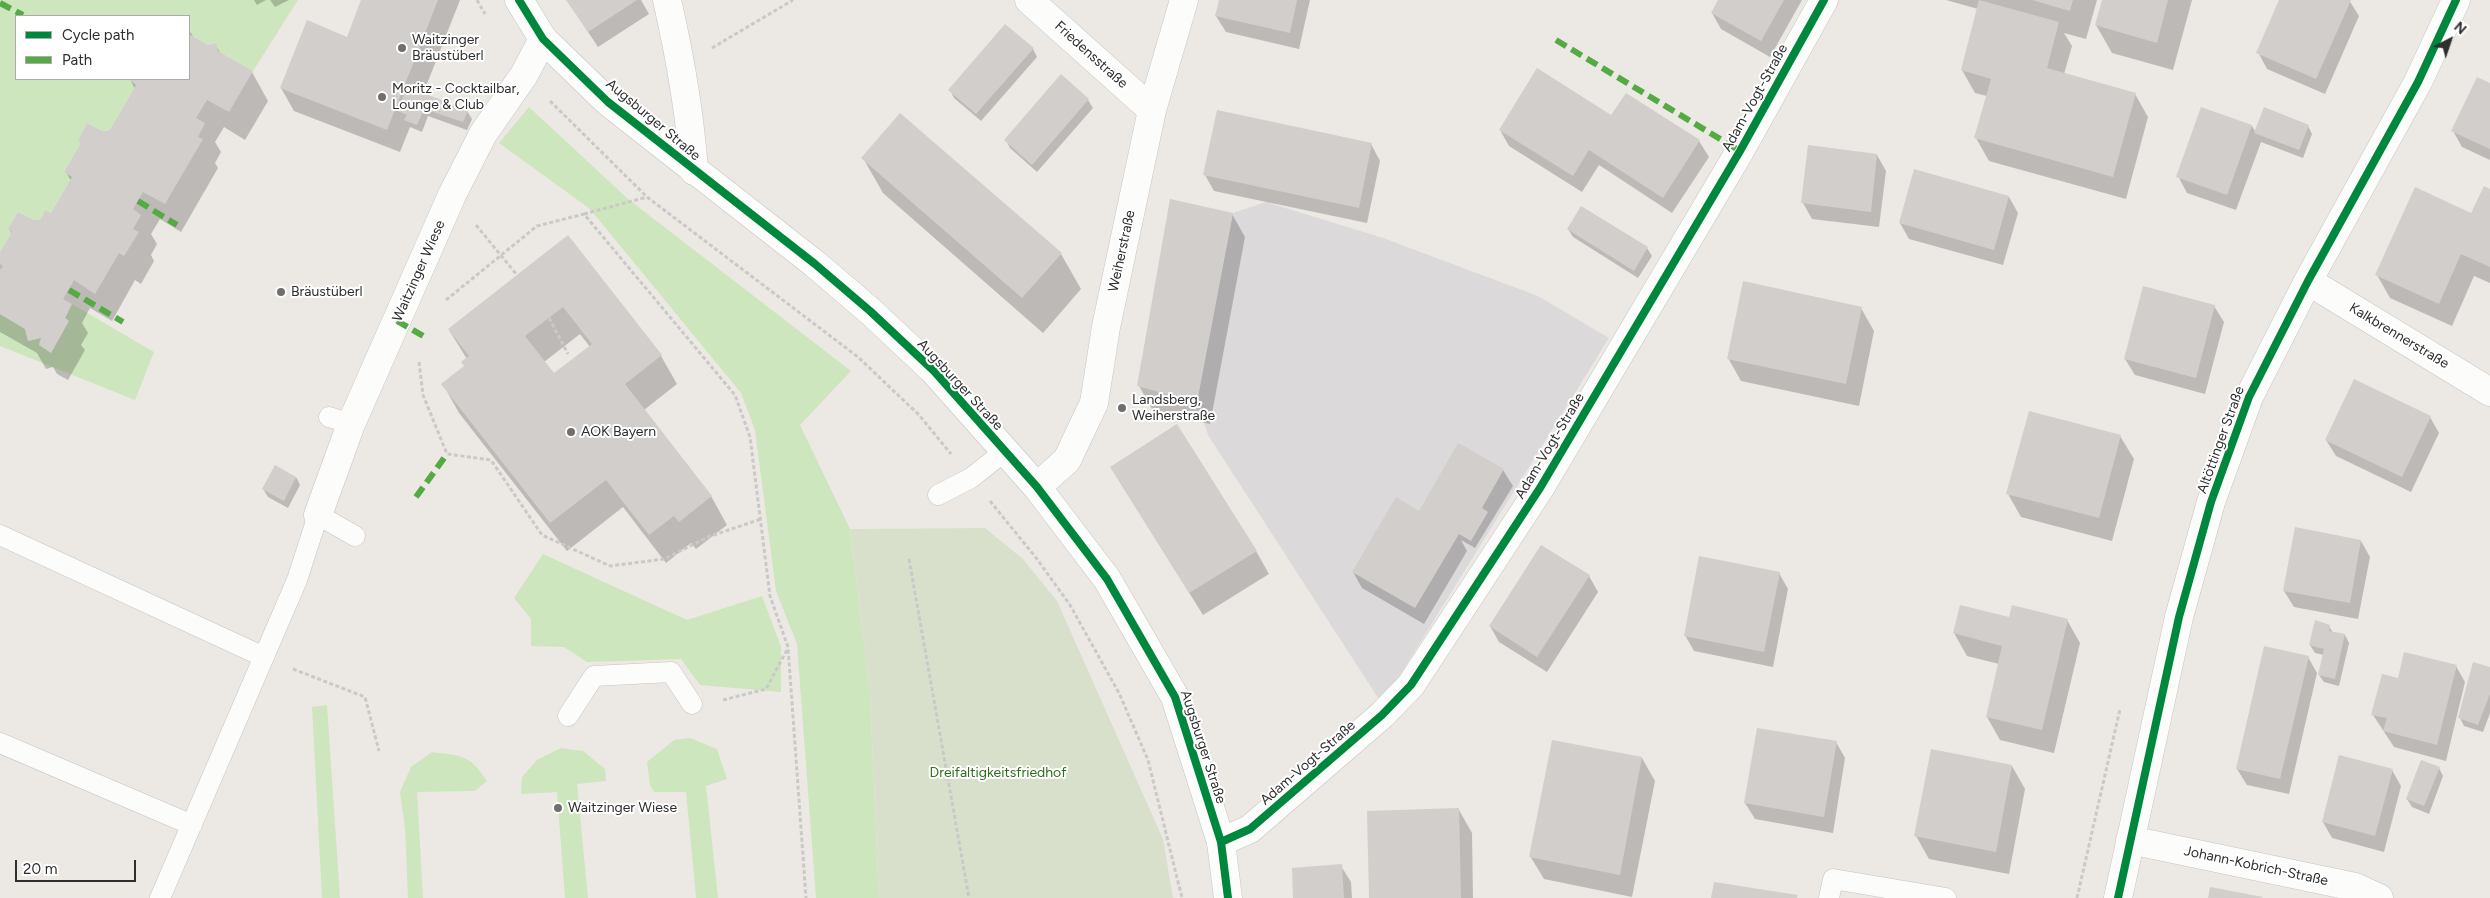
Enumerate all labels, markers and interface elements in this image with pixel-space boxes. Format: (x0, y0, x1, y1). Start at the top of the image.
legend (15, 15, 190, 80)
north arrow (2425, 15, 2475, 65)
street label: Friedensstraße (1051, 18, 1131, 92)
text: N (2451, 18, 2470, 38)
text: Cycle path (62, 26, 134, 44)
place label: Waitzinger Bräustüberl (412, 32, 484, 64)
street label: Adam-Vogt-Straße (1718, 41, 1792, 155)
marker: Waitzinger Bräustüberl (396, 42, 408, 54)
text: Path (62, 51, 92, 69)
street label: Augsburger Straße (602, 76, 704, 164)
place label: Moritz - Cocktailbar, Lounge & Club (392, 81, 519, 114)
marker: Moritz - Cocktailbar, Lounge & Club (376, 91, 388, 103)
street label: Weiherstraße (1105, 209, 1139, 293)
street label: Waitzinger Wiese (389, 218, 449, 324)
place label: Bräustüberl (291, 284, 363, 300)
marker: Bräustüberl (275, 286, 287, 298)
street label: Kalkbrennerstraße (2346, 300, 2452, 372)
street label: Augsburger Straße (914, 336, 1006, 434)
street label: Altöttinger Straße (2194, 384, 2248, 496)
street label: Adam-Vogt-Straße (1512, 390, 1588, 502)
place label: Landsberg, Weiherstraße (1132, 392, 1215, 424)
marker: Landsberg, Weiherstraße (1116, 402, 1128, 414)
place label: AOK Bayern (581, 424, 656, 440)
marker: AOK Bayern (565, 426, 577, 438)
street label: Augsburger Straße (1177, 688, 1229, 806)
street label: Adam-Vogt-Straße (1257, 717, 1359, 809)
park label: Dreifaltigkeitsfriedhof (930, 765, 1066, 781)
place label: Waitzinger Wiese (568, 800, 677, 816)
marker: Waitzinger Wiese (552, 802, 564, 814)
street label: Johann-Kobrich-Straße (2182, 843, 2330, 889)
scale bar (18, 850, 139, 882)
text: 20 m (23, 860, 57, 878)

